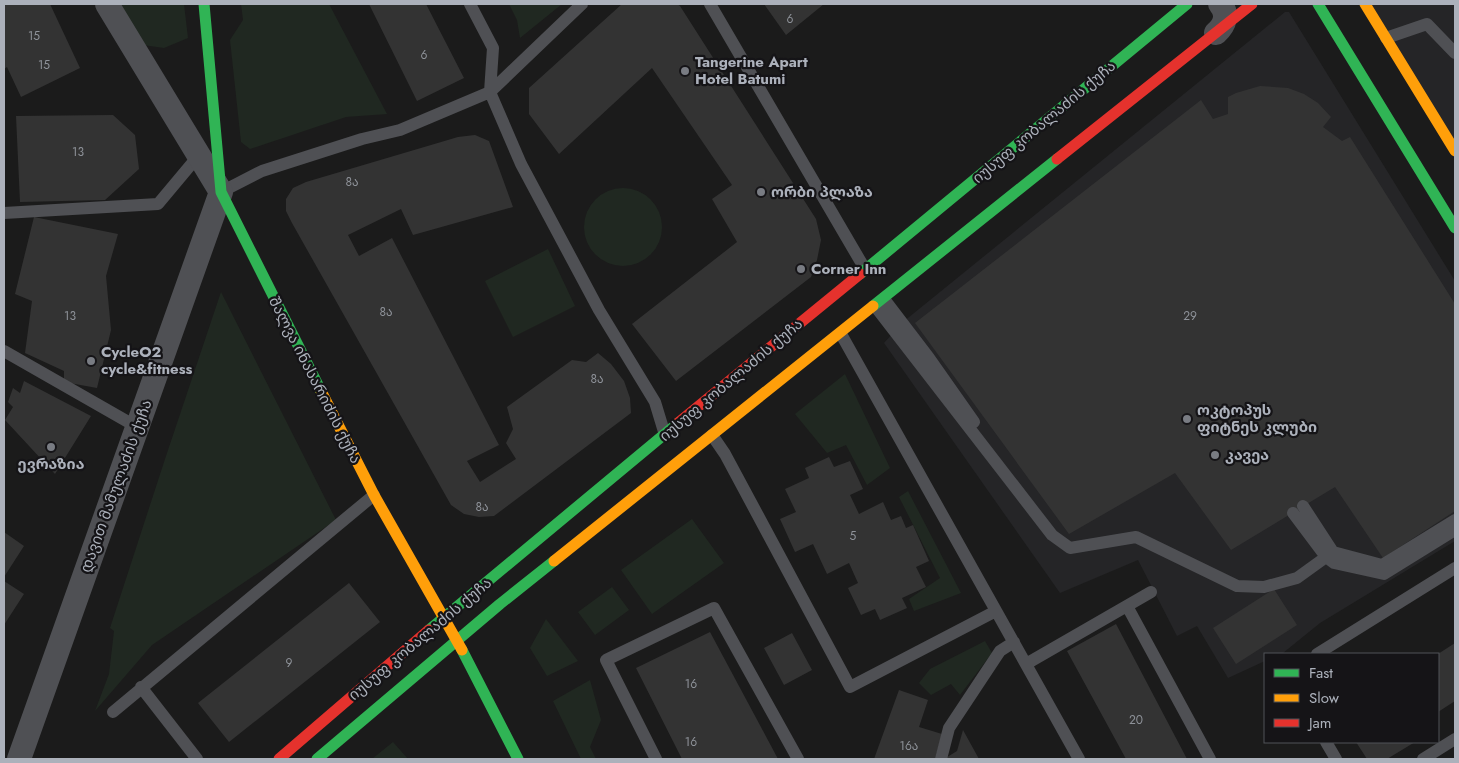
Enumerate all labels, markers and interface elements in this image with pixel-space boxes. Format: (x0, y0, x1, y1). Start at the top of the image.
house number: 6 (787, 10, 794, 28)
house number: 15 (28, 27, 40, 45)
house number: 6 (421, 46, 428, 64)
place label: Tangerine Apart Hotel Batumi (695, 51, 808, 90)
street label: იუსუფ კობალაძის ქუჩა (967, 55, 1121, 189)
house number: 15 (38, 56, 50, 74)
marker: Tangerine Apart Hotel Batumi (679, 65, 691, 77)
house number: 13 (72, 143, 84, 161)
house number: 8ა (345, 173, 359, 191)
place label: ორბი პლაზა (771, 181, 873, 203)
marker: ორბი პლაზა (755, 186, 767, 198)
place label: Corner Inn (811, 258, 886, 280)
marker: Corner Inn (795, 263, 807, 275)
street label: შალვა ინასარიძის ქუჩა (263, 293, 367, 467)
house number: 8ა (379, 303, 393, 321)
house number: 13 (64, 307, 76, 325)
house number: 29 (1183, 307, 1197, 325)
street label: იუსუფ კობალაძის ქუჩა (654, 313, 808, 447)
place label: CycleO2 cycle&fitness (101, 341, 192, 380)
marker: CycleO2 cycle&fitness (85, 355, 97, 367)
house number: 8ა (590, 370, 604, 388)
street label: დავით მამულაძის ქუჩა (74, 397, 158, 575)
place label: ოკტოპუს ფიტნეს კლუბი (1197, 399, 1317, 438)
marker: ოკტოპუს ფიტნეს კლუბი (1181, 413, 1193, 425)
marker: ევრაზია (45, 441, 57, 453)
place label: კავეა (1225, 444, 1269, 466)
marker: კავეა (1209, 449, 1221, 461)
place label: ევრაზია (18, 453, 85, 475)
house number: 8ა (475, 498, 489, 516)
house number: 5 (850, 527, 857, 545)
street label: იუსუფ კობალაძის ქუჩა (343, 572, 497, 706)
legend (1264, 653, 1439, 743)
house number: 9 (286, 654, 293, 672)
text: Fast (1309, 662, 1333, 684)
house number: 16 (685, 675, 697, 693)
text: Slow (1309, 687, 1340, 709)
house number: 20 (1129, 711, 1143, 729)
text: Jam (1307, 712, 1332, 734)
house number: 16 (685, 733, 697, 751)
house number: 16ა (900, 737, 918, 755)

